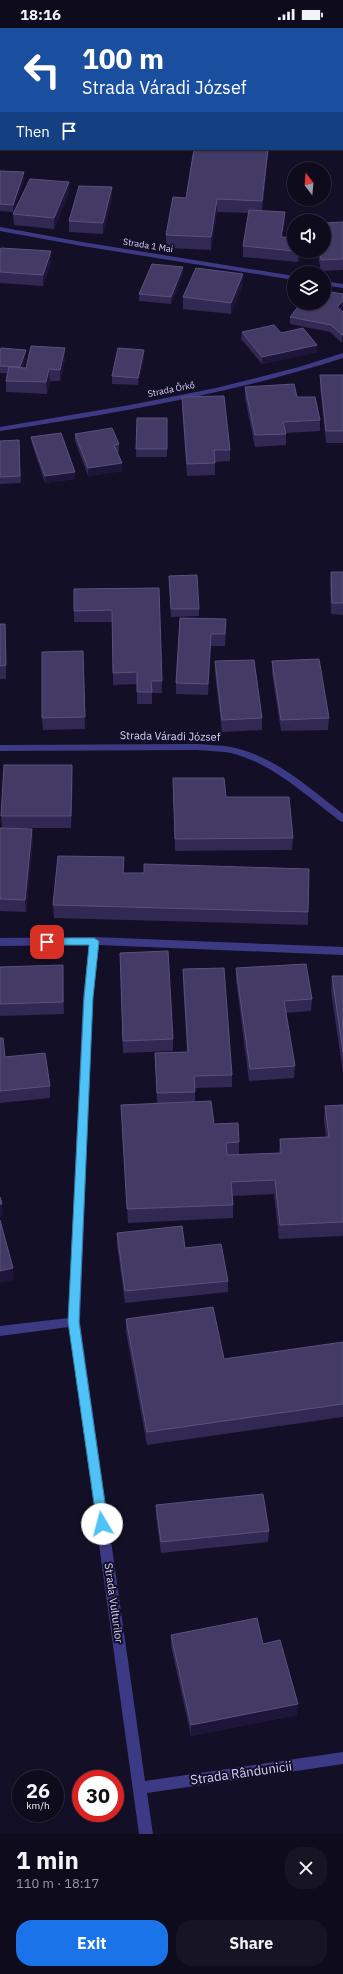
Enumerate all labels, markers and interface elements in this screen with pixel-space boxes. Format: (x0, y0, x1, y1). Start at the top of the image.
text: 18:16 (20, 5, 61, 24)
text: 100 m (82, 40, 164, 77)
icon: left (16, 44, 68, 96)
text: Strada Váradi József (82, 76, 247, 99)
icon: arrive (58, 120, 80, 142)
text: Then (16, 122, 50, 141)
north arrow (287, 162, 331, 206)
map controls (287, 162, 331, 310)
button: sound (287, 214, 331, 258)
street label: Strada 1 Mai (122, 236, 174, 254)
button: layers (287, 266, 331, 310)
street label: Strada Őrkő (146, 378, 196, 399)
street label: Strada Váradi József (120, 728, 221, 744)
pin (30, 925, 64, 959)
icon: arrive (36, 931, 58, 953)
position arrow (81, 1503, 123, 1545)
street label: Strada Vulturilor (101, 1562, 127, 1644)
street label: Strada Rândunicii (189, 1757, 293, 1789)
speed limit sign: 30 (72, 1770, 124, 1822)
text: 26 (26, 1777, 50, 1804)
text: km/h (26, 1799, 50, 1812)
text: 1 min (16, 1844, 79, 1876)
button: close (285, 1847, 327, 1889)
text: 110 m · 18:17 (16, 1875, 99, 1892)
button: Exit (16, 1920, 168, 1966)
button: Share (176, 1920, 327, 1966)

